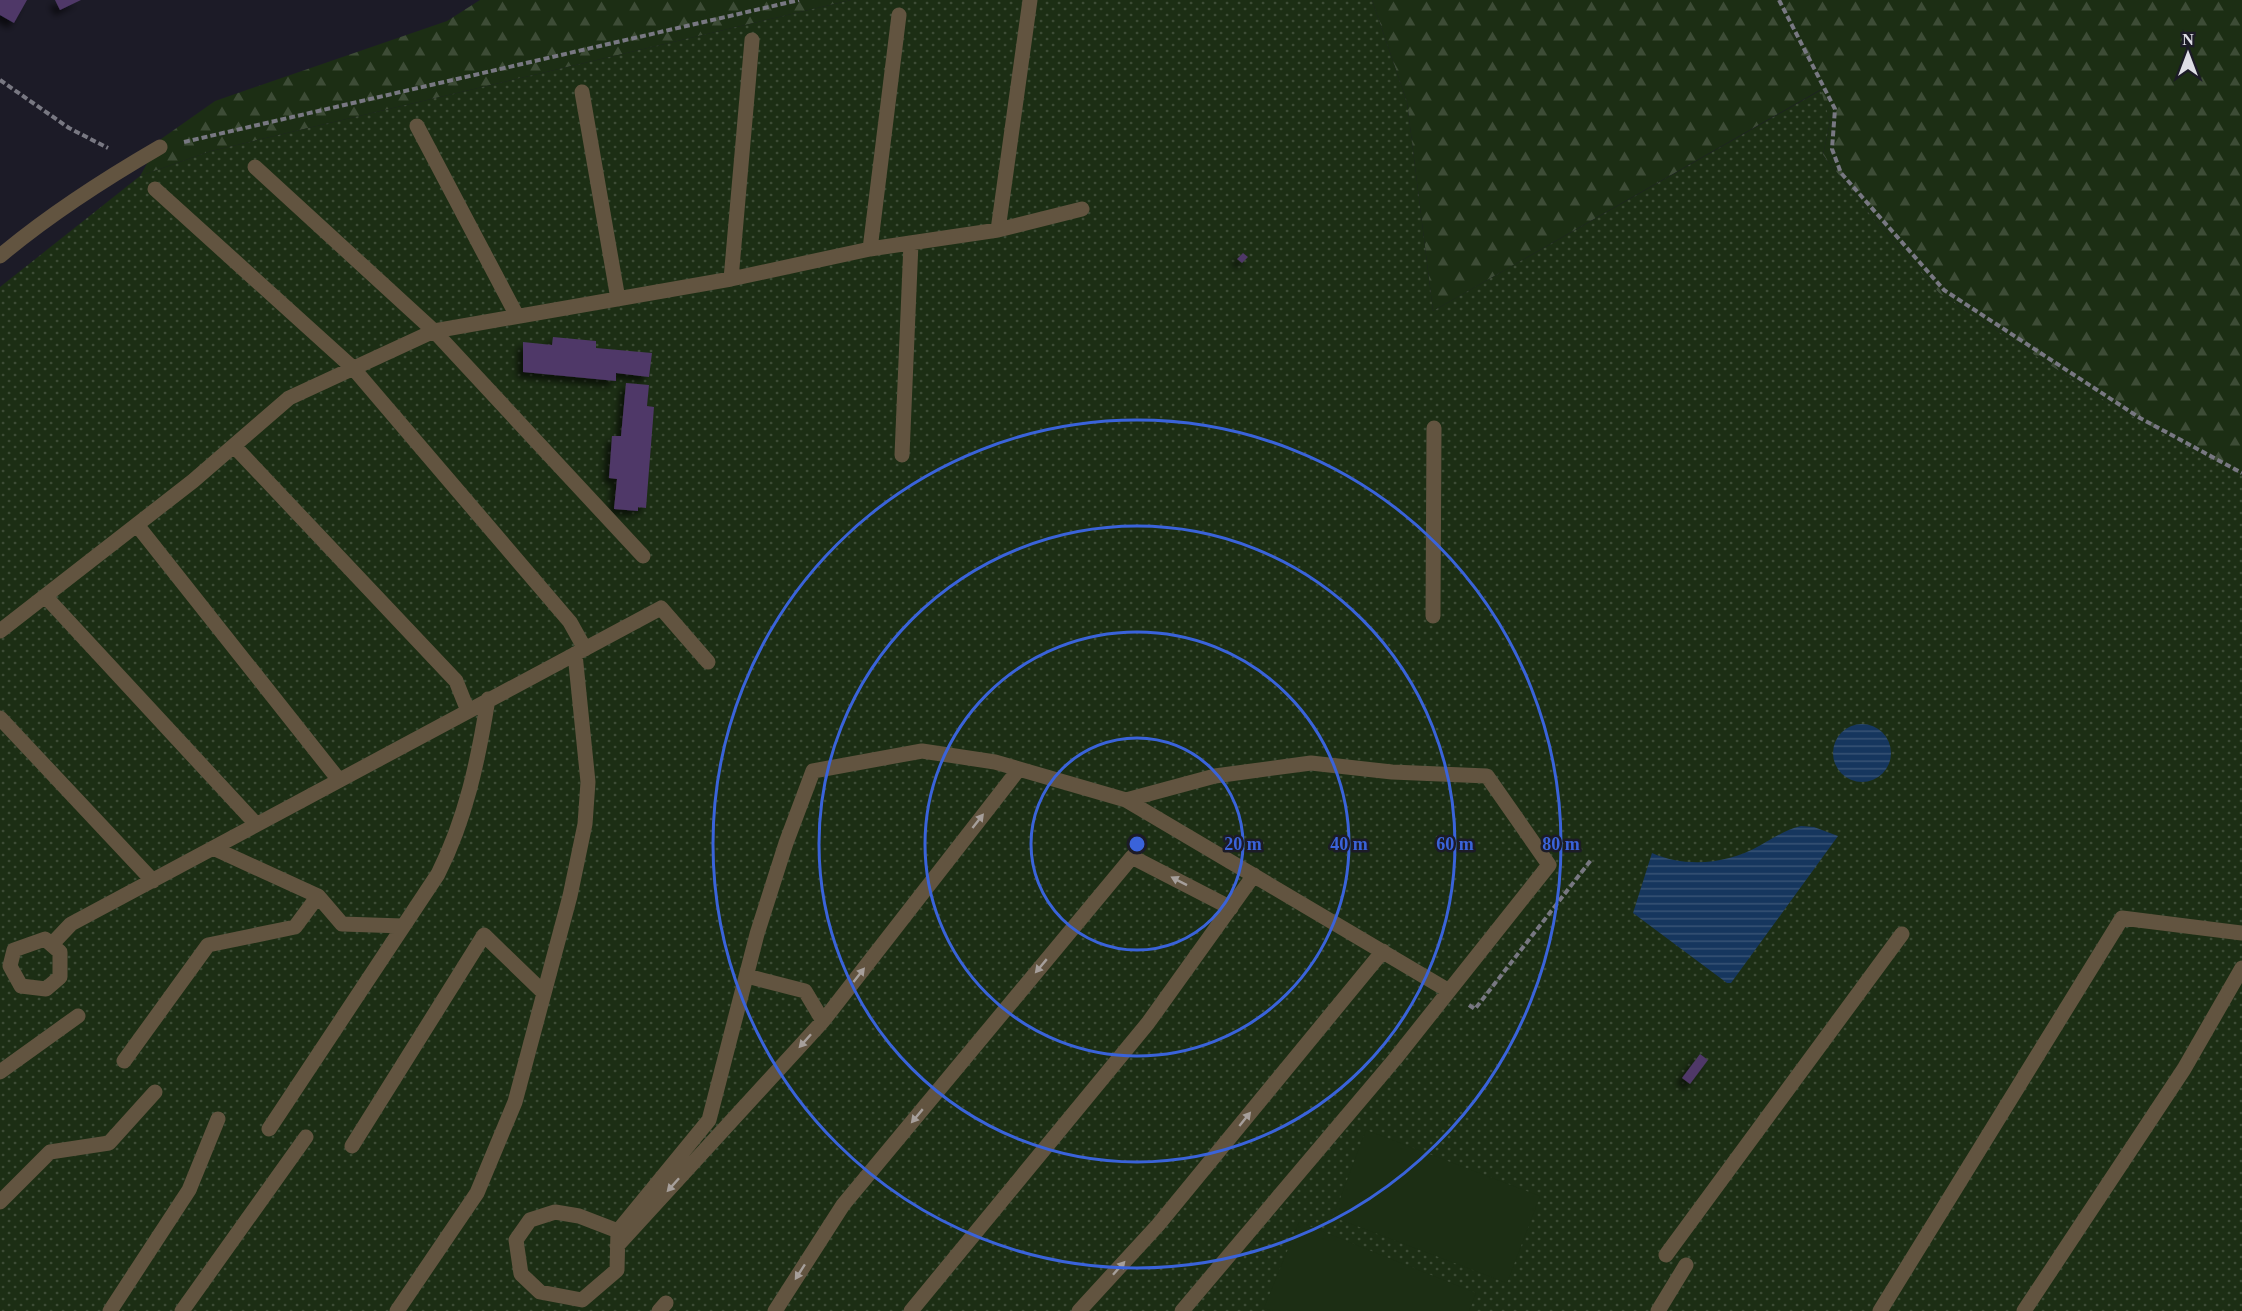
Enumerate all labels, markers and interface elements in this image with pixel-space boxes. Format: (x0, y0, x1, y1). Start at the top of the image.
north arrow (2158, 24, 2218, 84)
text: N (2182, 31, 2194, 48)
one-way arrow (972, 814, 984, 829)
centre of rings (1127, 834, 1147, 854)
text: 20 m (1224, 834, 1262, 854)
text: 40 m (1330, 834, 1368, 854)
text: 60 m (1436, 834, 1474, 854)
text: 80 m (1542, 834, 1580, 854)
one-way arrow (1170, 876, 1187, 886)
one-way arrow (1035, 958, 1048, 974)
one-way arrow (852, 968, 864, 983)
one-way arrow (799, 1033, 812, 1048)
one-way arrow (910, 1108, 923, 1124)
one-way arrow (1238, 1111, 1251, 1127)
one-way arrow (667, 1177, 680, 1192)
one-way arrow (1111, 1261, 1125, 1275)
one-way arrow (795, 1264, 806, 1280)

